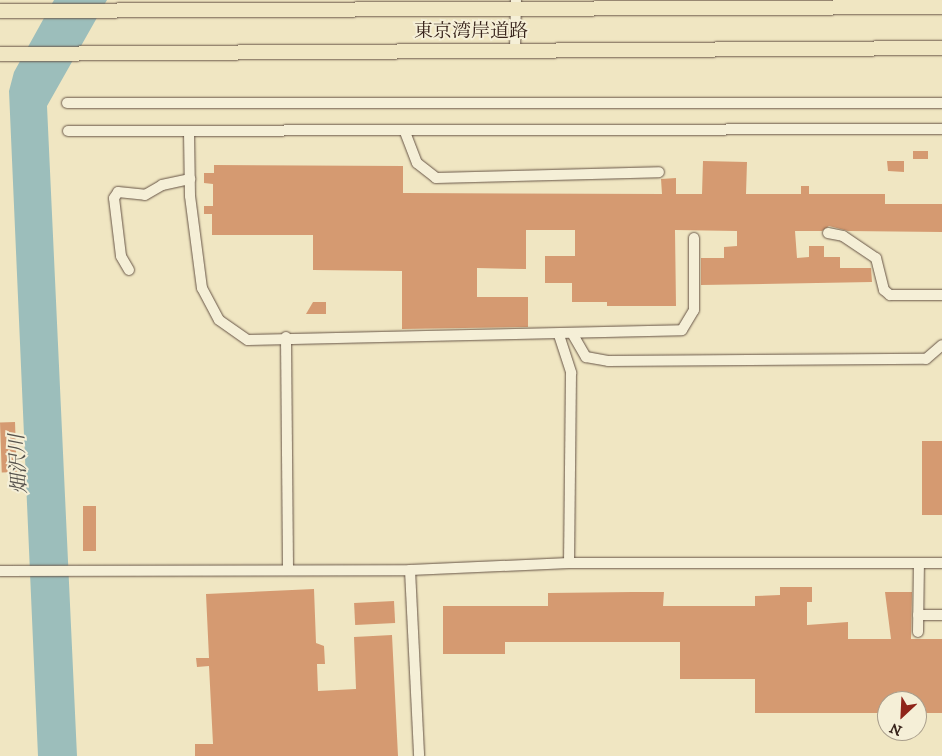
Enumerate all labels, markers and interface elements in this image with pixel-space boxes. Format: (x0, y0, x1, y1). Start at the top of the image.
street label: 東京湾岸道路 (414, 21, 528, 43)
water label: 畑沢川 (5, 433, 33, 495)
north arrow (877, 691, 927, 741)
text: N (887, 718, 905, 739)

